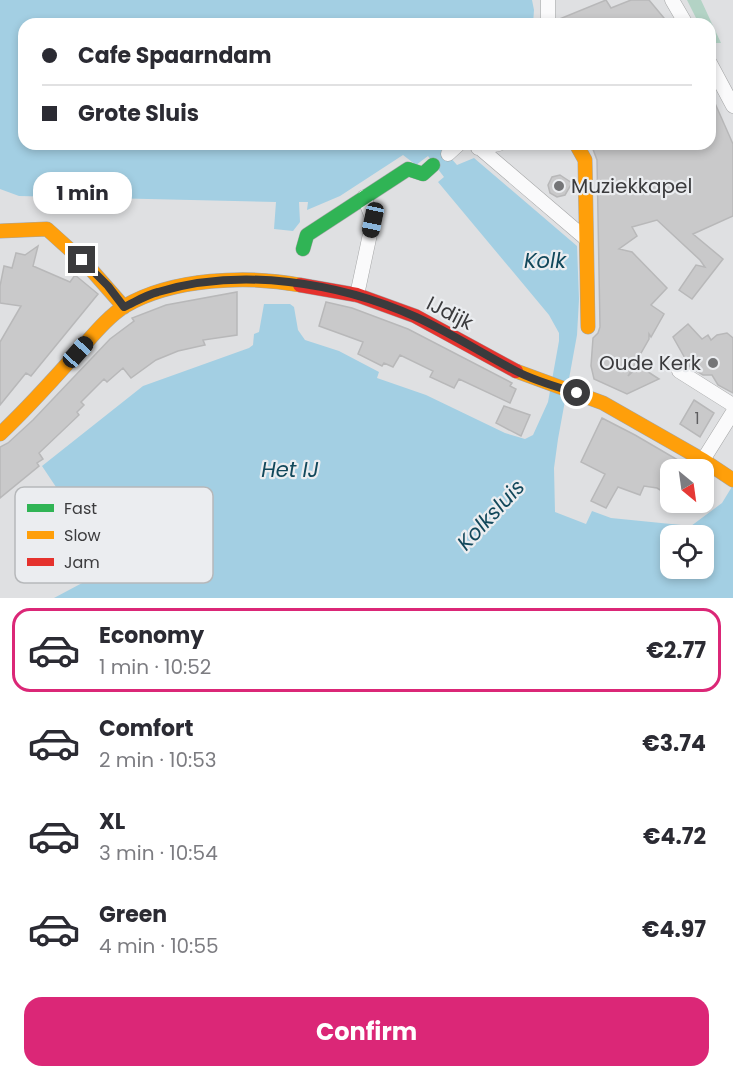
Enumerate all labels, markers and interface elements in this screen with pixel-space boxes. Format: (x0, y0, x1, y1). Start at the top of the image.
text: Cafe Spaarndam (78, 40, 272, 71)
text: Grote Sluis (78, 98, 199, 129)
place label: Muziekkapel (571, 172, 692, 200)
callout: 1 min (32, 173, 132, 215)
text: 1 min (56, 179, 109, 207)
marker: Muziekkapel (552, 179, 566, 193)
car (360, 201, 386, 239)
route end (68, 246, 95, 273)
water label: Kolk (524, 246, 567, 275)
street label: IJdijk (422, 289, 479, 337)
car (59, 333, 97, 371)
place label: Oude Kerk (599, 349, 702, 377)
marker: Oude Kerk (706, 356, 720, 370)
route start (563, 379, 590, 406)
house number: 1 (694, 407, 700, 430)
water label: Het IJ (261, 455, 319, 484)
north arrow (660, 459, 714, 513)
map controls (660, 459, 714, 579)
water label: Kolksluis (450, 473, 531, 557)
legend (15, 487, 213, 583)
text: Fast (64, 497, 97, 520)
text: Slow (64, 524, 101, 547)
button: locate (660, 525, 714, 579)
text: Jam (64, 551, 100, 574)
text: Economy (99, 620, 204, 651)
icon: car (27, 623, 81, 677)
text: €2.77 (646, 635, 706, 666)
text: 1 min · 10:52 (99, 653, 211, 681)
text: Comfort (99, 713, 193, 744)
icon: car (27, 716, 81, 770)
text: €3.74 (642, 728, 706, 759)
text: 2 min · 10:53 (99, 746, 217, 774)
text: XL (99, 806, 125, 837)
icon: car (27, 809, 81, 863)
text: €4.72 (643, 821, 706, 852)
text: 3 min · 10:54 (99, 839, 218, 867)
text: Green (99, 899, 167, 930)
icon: car (27, 902, 81, 956)
text: €4.97 (642, 914, 706, 945)
text: 4 min · 10:55 (99, 932, 219, 960)
button: Confirm (24, 997, 709, 1066)

